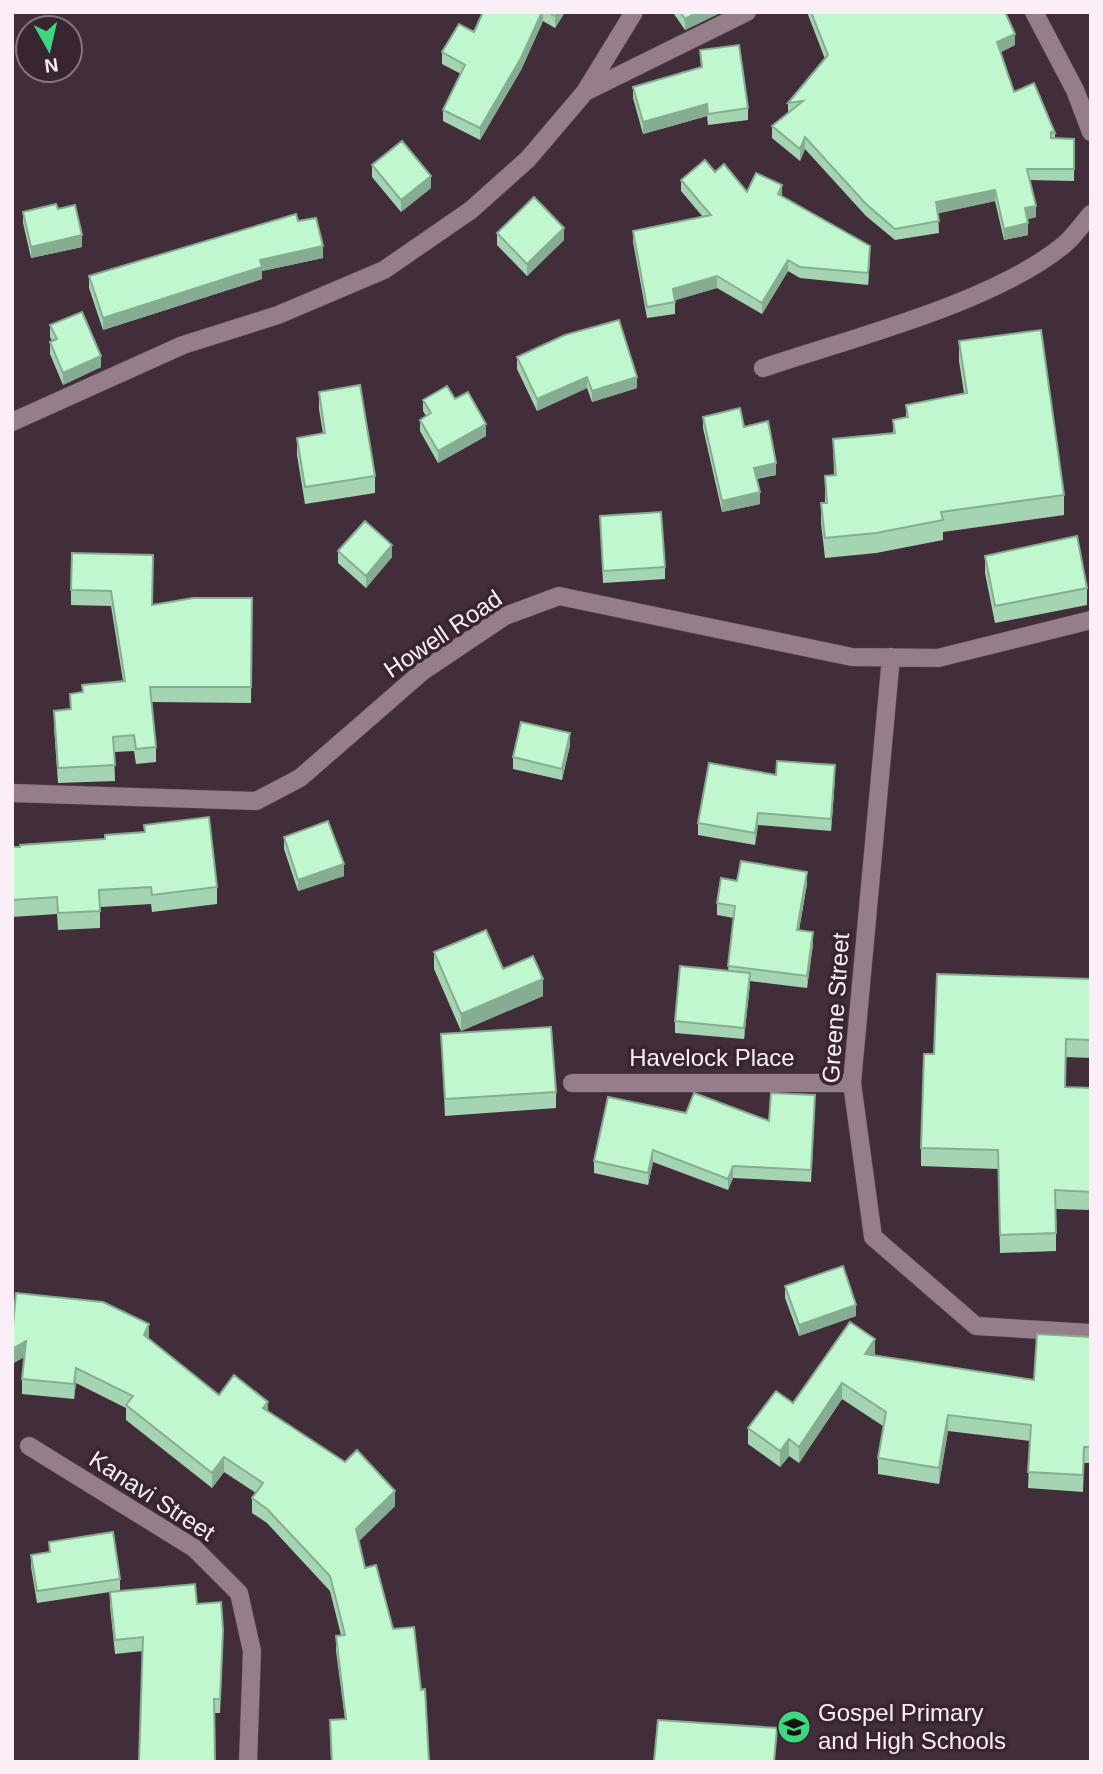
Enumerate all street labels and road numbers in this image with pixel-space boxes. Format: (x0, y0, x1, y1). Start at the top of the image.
street label: Howell Road (379, 584, 507, 683)
street label: Greene Street (817, 932, 854, 1084)
street label: Havelock Place (629, 1044, 795, 1071)
street label: Kanavi Street (84, 1445, 220, 1546)

